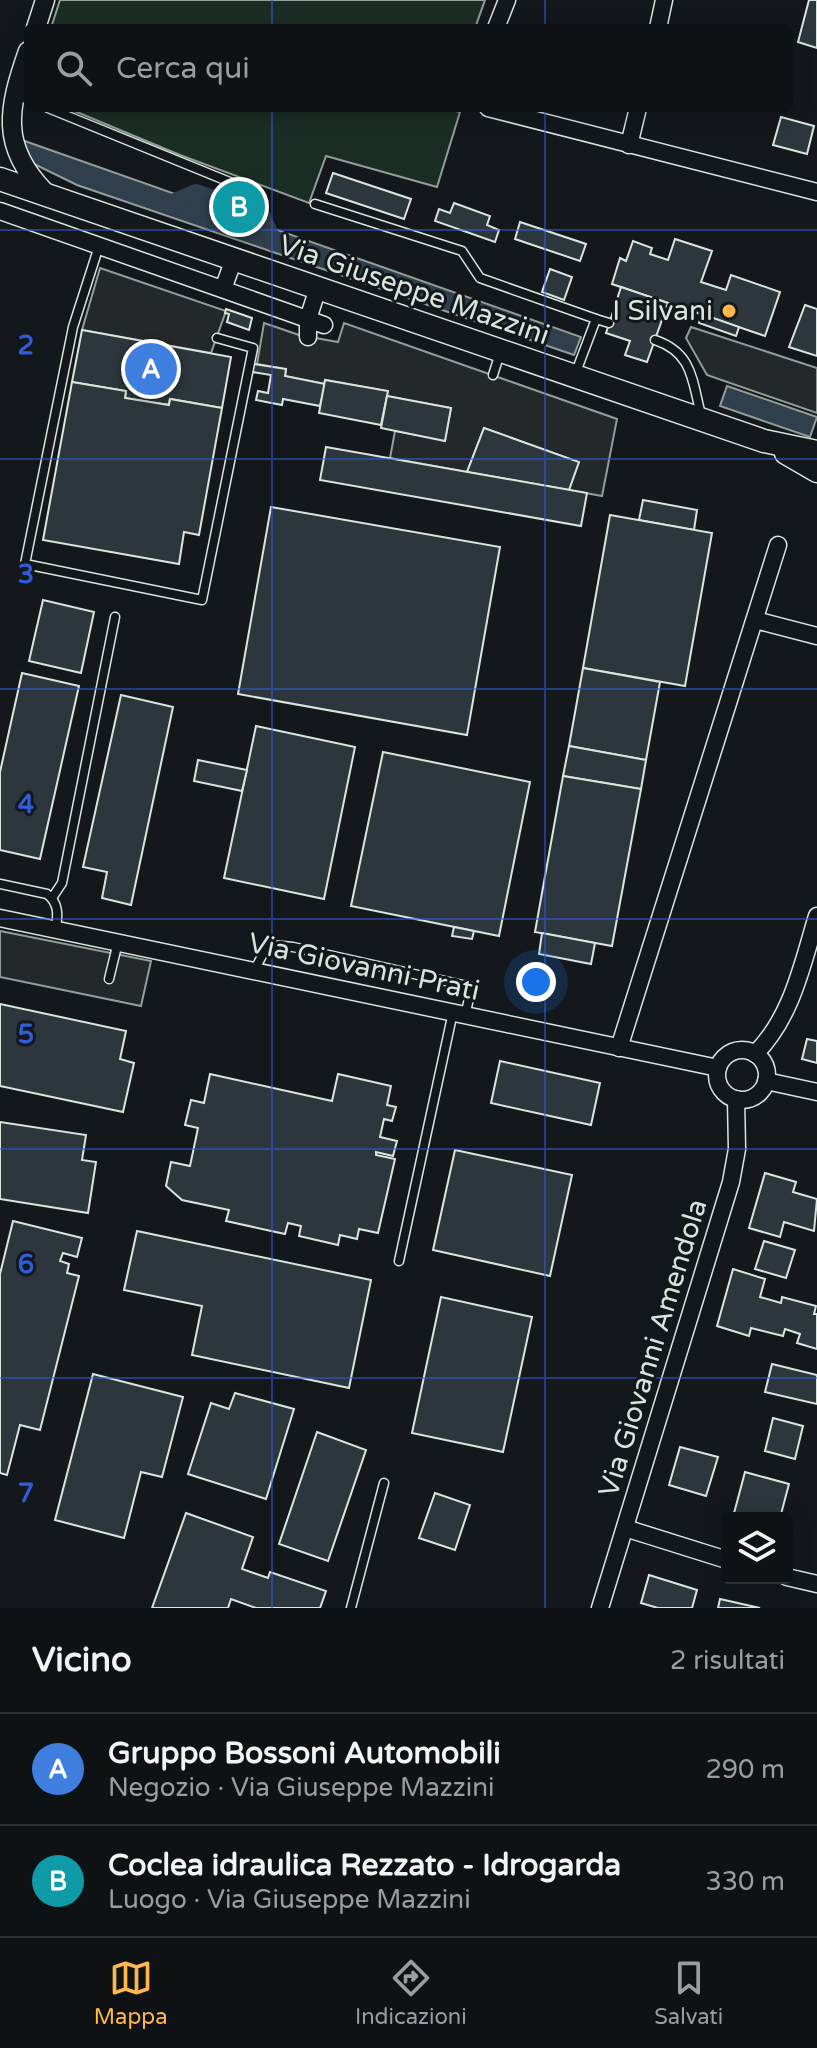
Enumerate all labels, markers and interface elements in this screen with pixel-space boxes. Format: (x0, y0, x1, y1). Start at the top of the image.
search box (24, 24, 793, 112)
icon: search (52, 46, 96, 90)
text: Cerca qui (116, 50, 250, 87)
pin: B (213, 177, 265, 237)
street label: Via Giuseppe Mazzini (274, 228, 554, 352)
place label: I Silvani (612, 294, 713, 328)
marker: I Silvani (720, 302, 738, 320)
text: 2 (18, 330, 34, 361)
pin: A (125, 339, 177, 399)
text: 3 (18, 559, 34, 590)
text: 4 (18, 789, 34, 820)
street label: Via Giovanni Prati (245, 926, 483, 1008)
your location (516, 962, 556, 1002)
text: 5 (18, 1019, 34, 1050)
street label: Via Giovanni Amendola (591, 1195, 715, 1501)
text: 6 (18, 1249, 34, 1280)
text: 7 (18, 1478, 34, 1509)
map controls (721, 1512, 793, 1584)
button: layers (721, 1512, 793, 1584)
text: Vicino (32, 1640, 132, 1681)
text: 2 risultati (670, 1645, 785, 1676)
text: Gruppo Bossoni Automobili (108, 1735, 501, 1772)
text: A (48, 1754, 68, 1785)
text: 290 m (705, 1754, 785, 1785)
text: Negozio · Via Giuseppe Mazzini (108, 1772, 494, 1803)
text: Coclea idraulica Rezzato - Idrogarda (108, 1847, 621, 1884)
text: B (49, 1866, 67, 1897)
text: 330 m (705, 1866, 785, 1897)
text: Luogo · Via Giuseppe Mazzini (108, 1884, 471, 1915)
tab: Mappa (94, 1956, 168, 2030)
tab: Indicazioni (355, 1956, 467, 2030)
tab: Salvati (654, 1956, 723, 2030)

